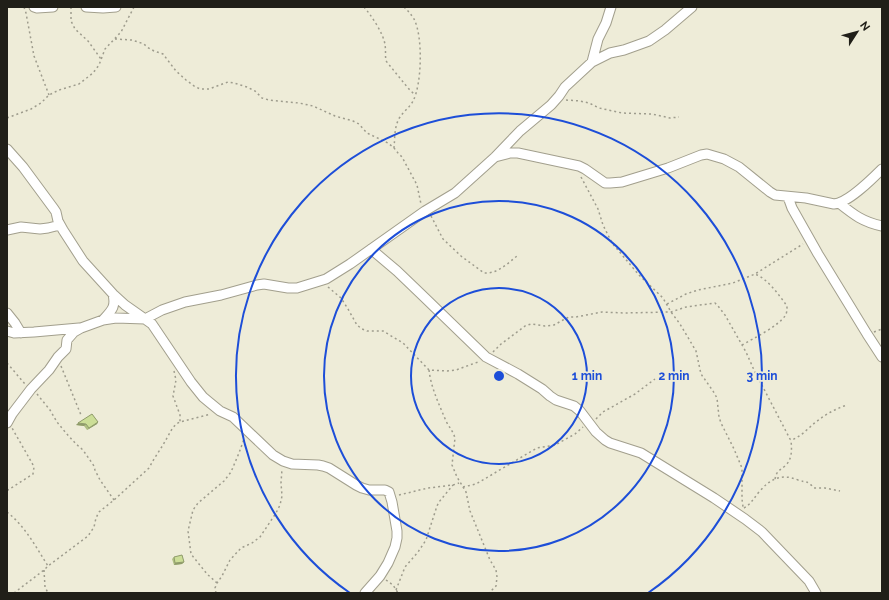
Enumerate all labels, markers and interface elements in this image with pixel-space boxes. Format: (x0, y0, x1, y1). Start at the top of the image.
north arrow (837, 12, 877, 52)
text: N (857, 19, 872, 34)
centre of rings (492, 369, 506, 383)
text: 1 min (572, 369, 602, 383)
text: 2 min (658, 369, 690, 383)
text: 3 min (746, 369, 778, 383)

